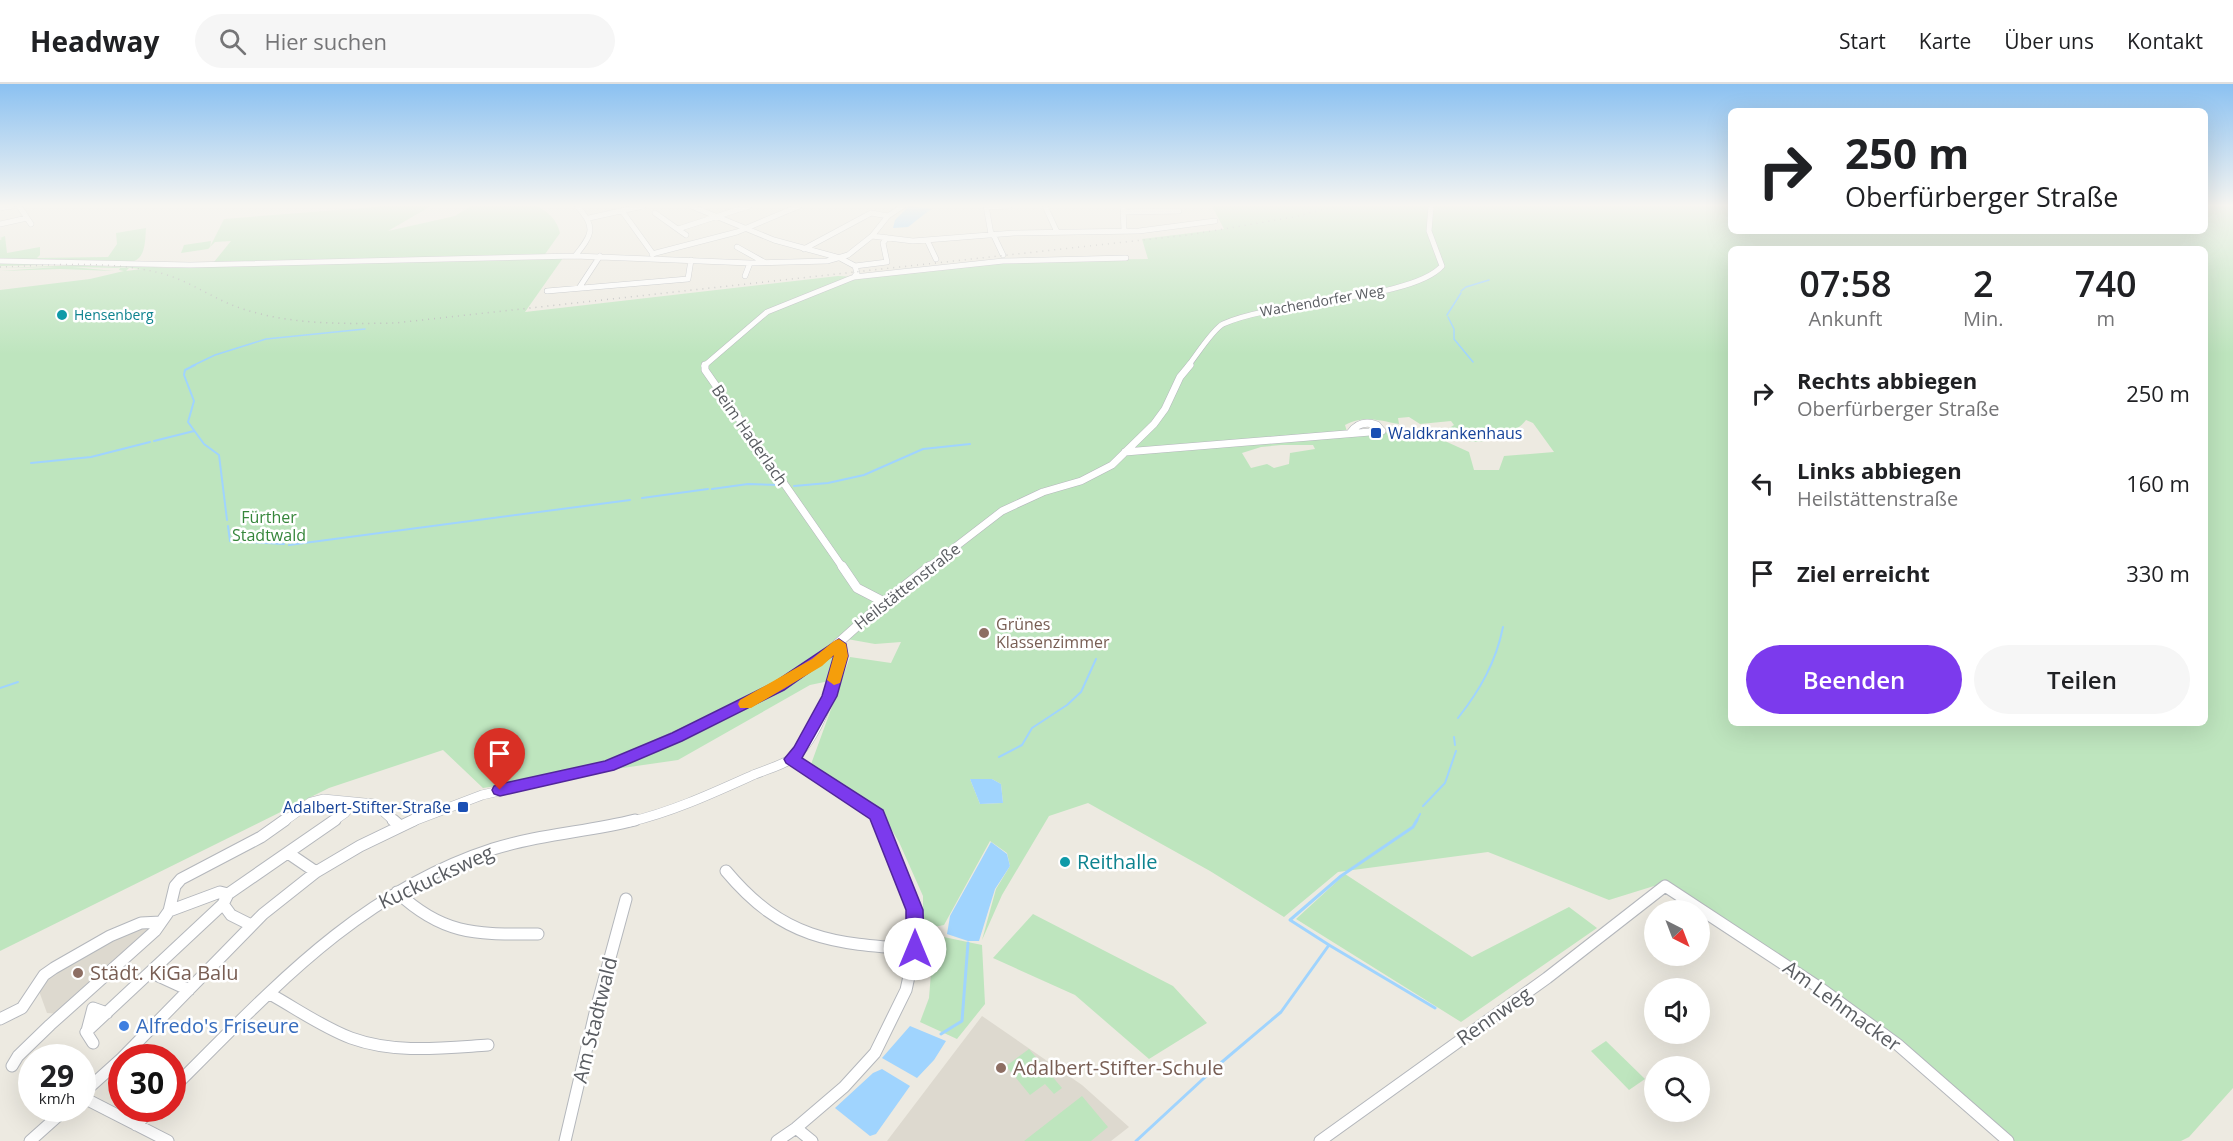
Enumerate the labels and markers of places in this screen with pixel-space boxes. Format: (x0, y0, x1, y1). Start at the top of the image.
place label: Hensenberg (74, 305, 154, 324)
marker: Hensenberg (55, 308, 69, 322)
place label: Waldkrankenhaus (1388, 422, 1522, 444)
marker: Waldkrankenhaus (1369, 426, 1383, 440)
place label: Grünes Klassenzimmer (996, 613, 1110, 653)
marker: Grünes Klassenzimmer (977, 626, 991, 640)
pin (474, 728, 525, 790)
place label: Adalbert-Stifter-Straße (283, 796, 451, 818)
marker: Adalbert-Stifter-Straße (456, 800, 470, 814)
place label: Reithalle (1077, 848, 1157, 875)
marker: Reithalle (1058, 855, 1072, 869)
place label: Städt. KiGa Balu (90, 959, 239, 986)
marker: Städt. KiGa Balu (71, 966, 85, 980)
place label: Alfredo's Friseure (136, 1012, 299, 1039)
marker: Alfredo's Friseure (117, 1019, 131, 1033)
place label: Adalbert-Stifter-Schule (1013, 1054, 1223, 1081)
marker: Adalbert-Stifter-Schule (994, 1061, 1008, 1075)

